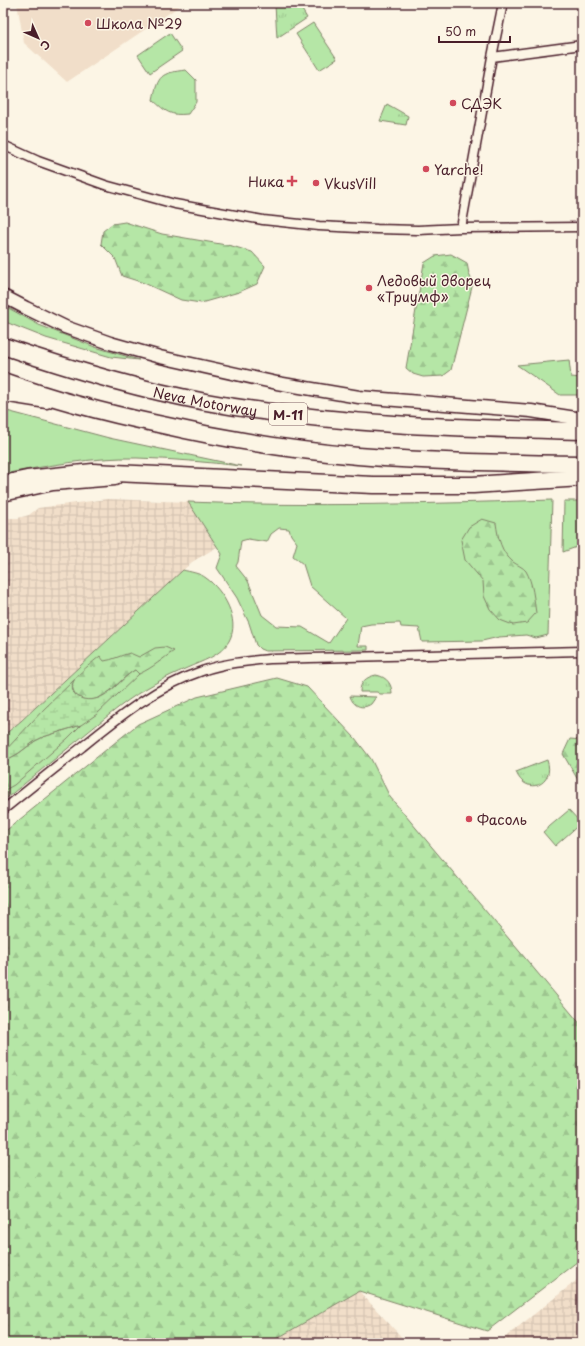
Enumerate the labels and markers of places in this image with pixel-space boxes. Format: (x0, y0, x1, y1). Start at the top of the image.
place label: Школа №29 (96, 13, 182, 34)
marker: Школа №29 (83, 18, 93, 28)
place label: СДЭК (461, 93, 502, 114)
marker: СДЭК (448, 98, 458, 108)
place label: Yarche! (434, 159, 484, 180)
marker: Yarche! (421, 164, 431, 174)
place label: Ника (248, 171, 284, 192)
place label: VkusVill (324, 173, 376, 194)
marker: Ника (287, 176, 297, 186)
marker: VkusVill (311, 178, 321, 188)
place label: Ледовый дворец «Триумф» (377, 270, 491, 307)
marker: Ледовый дворец «Триумф» (364, 283, 374, 293)
place label: Фасоль (477, 809, 527, 830)
marker: Фасоль (464, 814, 474, 824)

